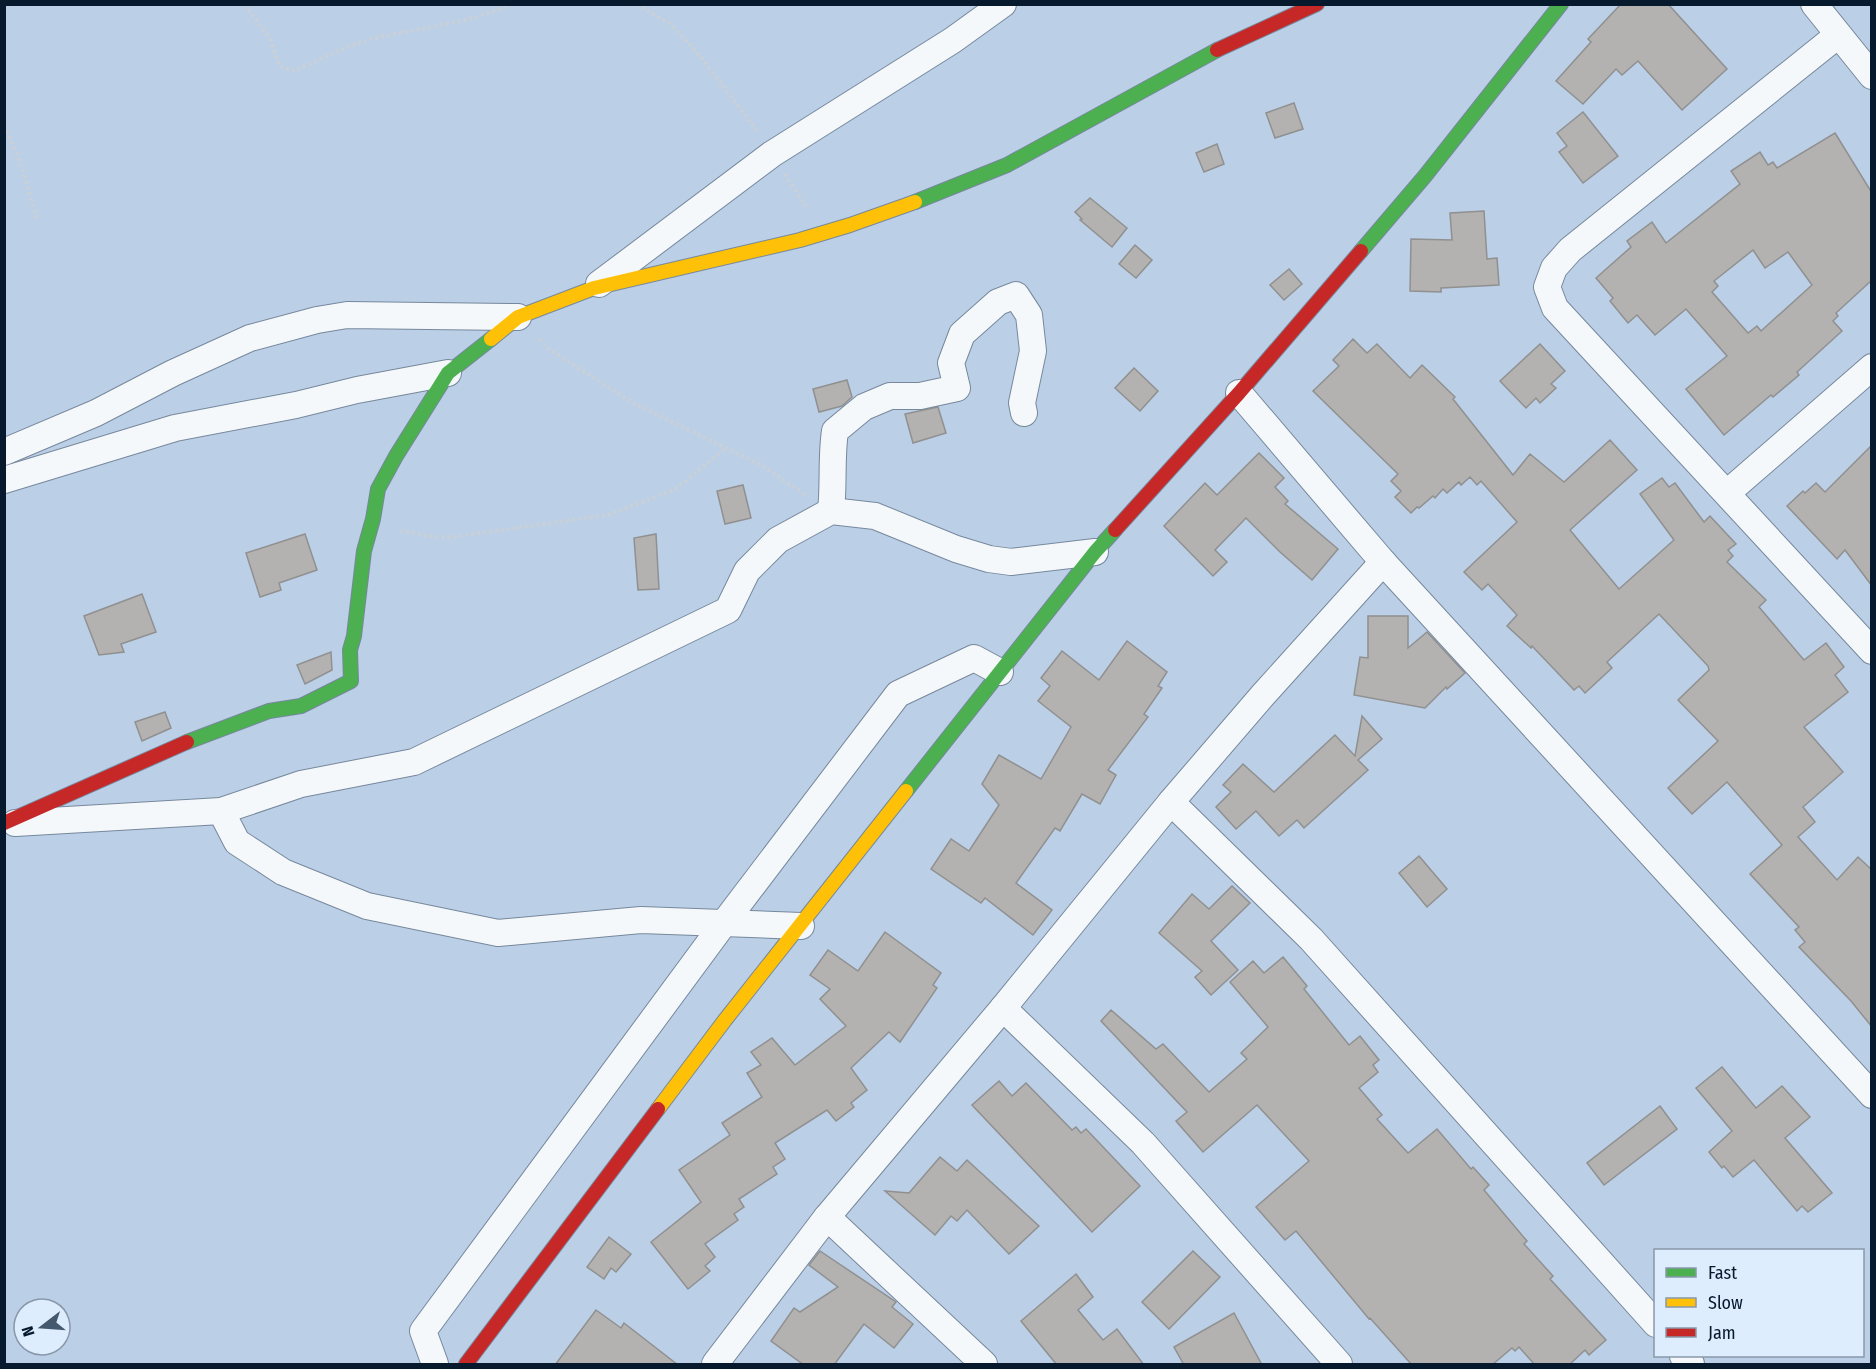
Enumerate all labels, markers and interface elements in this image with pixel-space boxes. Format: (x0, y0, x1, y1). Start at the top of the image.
legend (1654, 1249, 1864, 1357)
text: Fast (1708, 1262, 1737, 1284)
text: Slow (1708, 1292, 1743, 1314)
north arrow (12, 1297, 72, 1357)
text: Jam (1708, 1322, 1736, 1344)
text: N (18, 1324, 39, 1339)

